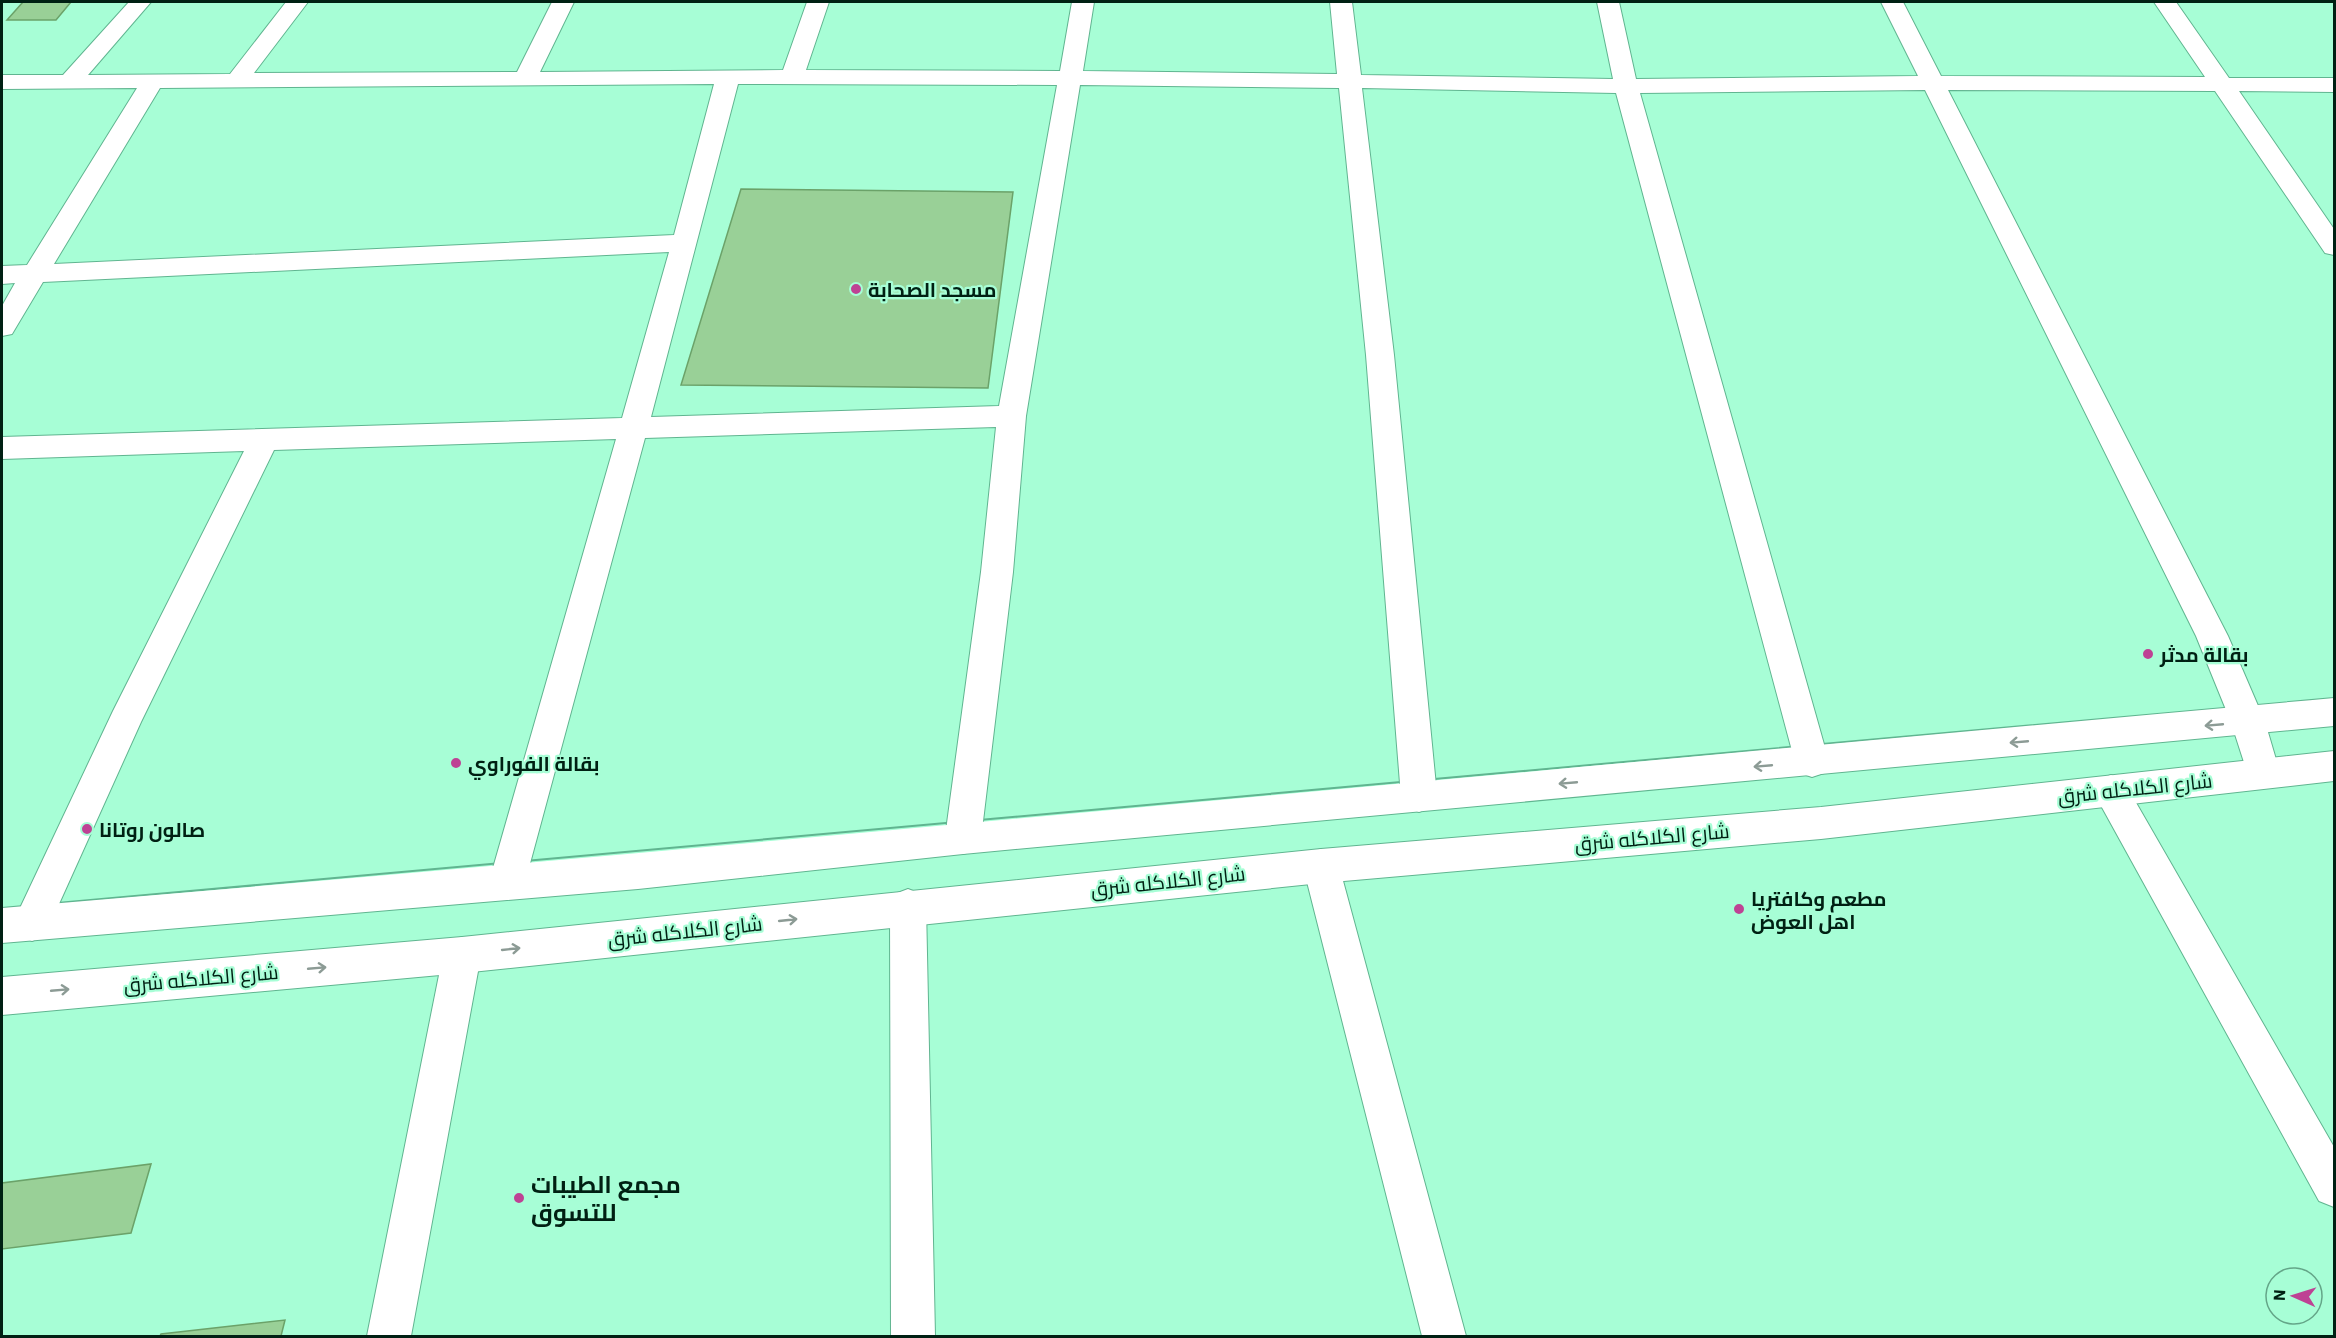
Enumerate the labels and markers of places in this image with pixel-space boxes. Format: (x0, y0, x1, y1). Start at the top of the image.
place label: مسجد الصحابة (868, 276, 996, 303)
marker: مسجد الصحابة (849, 282, 863, 296)
place label: بقالة مدثر (2159, 641, 2249, 668)
marker: بقالة مدثر (2141, 647, 2155, 661)
place label: بقالة الفوراوي (468, 750, 599, 780)
marker: بقالة الفوراوي (449, 756, 463, 770)
place label: صالون روتانا (99, 816, 205, 843)
marker: صالون روتانا (80, 822, 94, 836)
place label: مطعم وكافتريا اهل العوض (1751, 885, 1886, 935)
marker: مطعم وكافتريا اهل العوض (1732, 902, 1746, 916)
place label: مجمع الطيبات للتسوق (531, 1168, 681, 1228)
marker: مجمع الطيبات للتسوق (512, 1191, 526, 1205)

